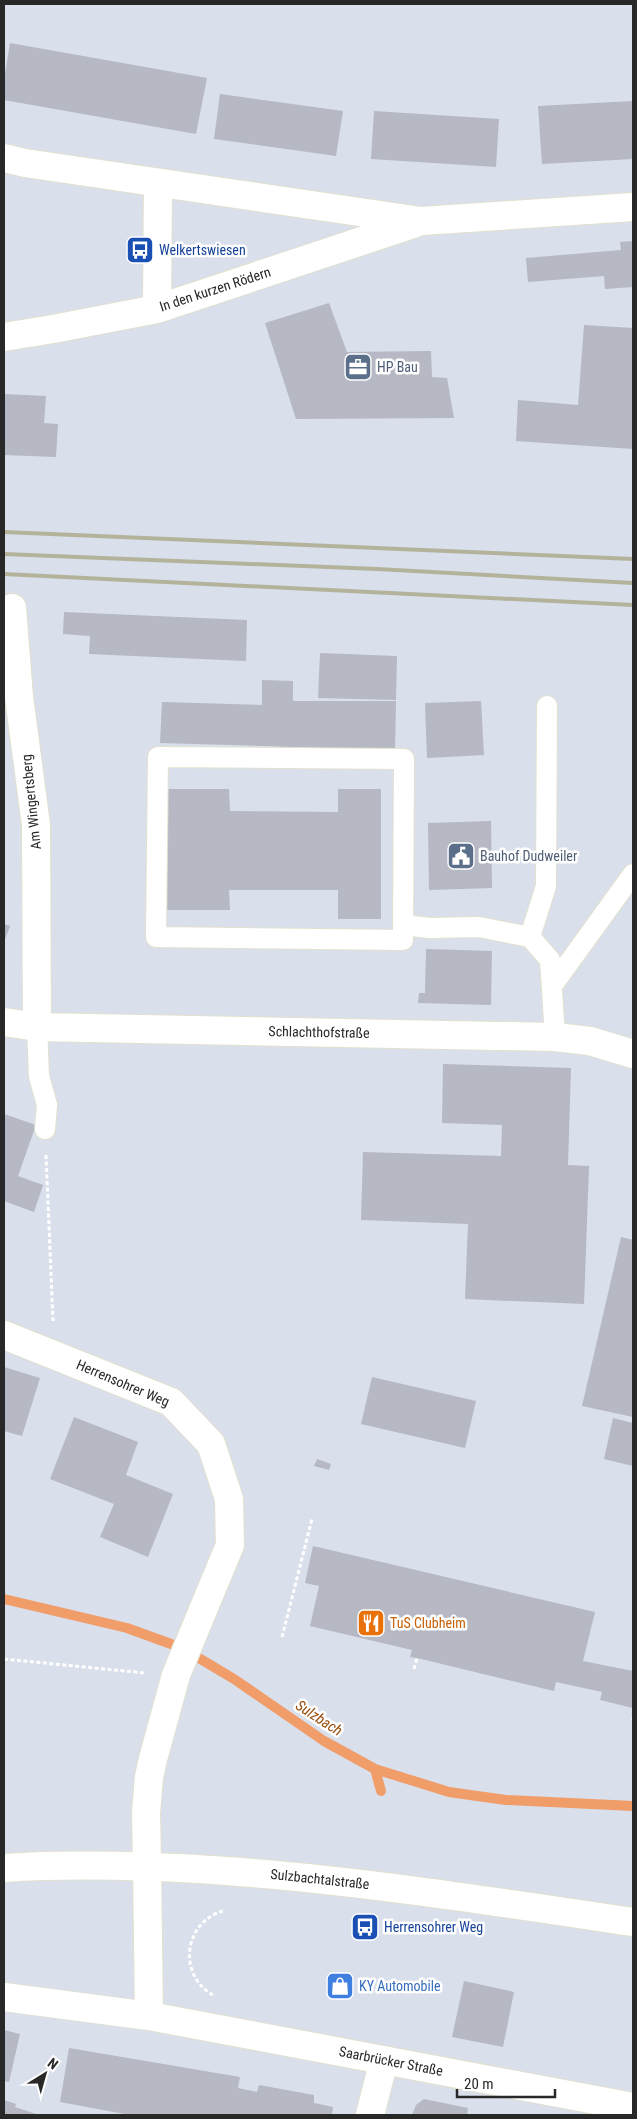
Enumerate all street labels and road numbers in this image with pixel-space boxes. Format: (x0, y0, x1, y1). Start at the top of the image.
street label: In den kurzen Rödern (157, 263, 273, 315)
street label: Am Wingertsberg (18, 754, 44, 850)
street label: Schlachthofstraße (268, 1023, 370, 1041)
street label: Herrensohrer Weg (74, 1356, 172, 1410)
street label: Sulzbachtalstraße (270, 1866, 371, 1892)
street label: Saarbrücker Straße (338, 2043, 445, 2079)

